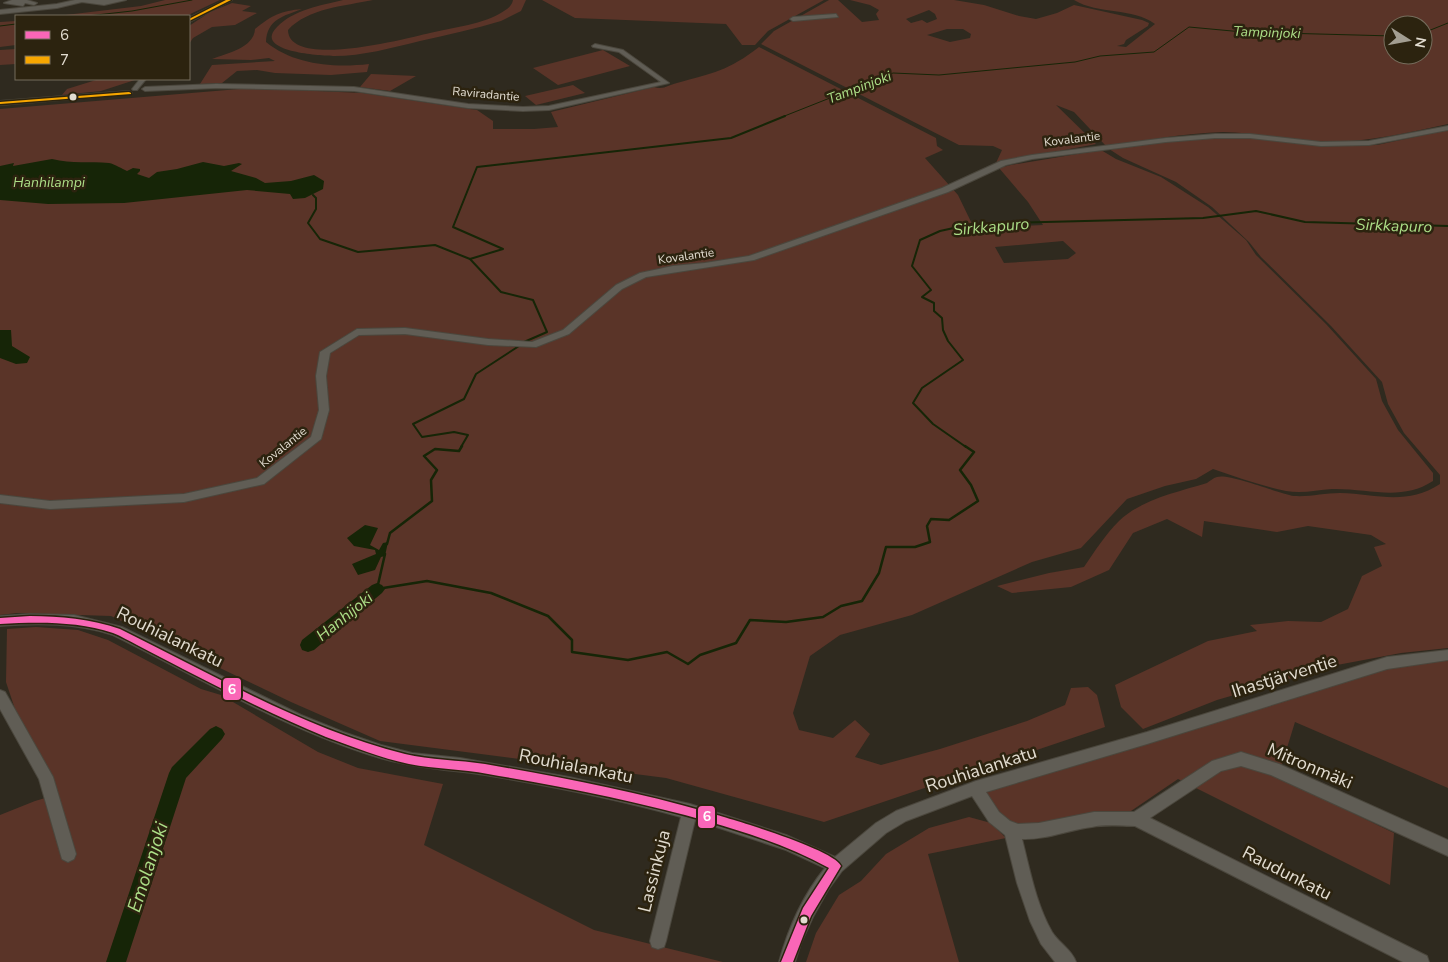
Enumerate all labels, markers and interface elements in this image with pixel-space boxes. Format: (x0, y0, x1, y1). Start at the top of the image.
legend (15, 15, 190, 80)
north arrow (1383, 15, 1433, 65)
water label: Tampinjoki (1233, 22, 1302, 43)
text: 6 (60, 25, 69, 45)
text: N (1410, 35, 1431, 49)
text: 7 (60, 50, 69, 70)
water label: Tampinjoki (824, 66, 895, 108)
street label: Raviradantie (452, 83, 520, 105)
unlabelled marker (68, 92, 78, 102)
street label: Kovalantie (1043, 128, 1101, 150)
water label: Hanhilampi (13, 173, 86, 192)
water label: Sirkkapuro (952, 213, 1030, 241)
water label: Sirkkapuro (1355, 214, 1433, 238)
street label: Kovalantie (657, 244, 715, 268)
street label: Kovalantie (256, 423, 310, 471)
water label: Hanhijoki (312, 587, 378, 646)
street label: Rouhialankatu (113, 601, 227, 673)
street label: Ihastjärventie (1228, 649, 1340, 703)
line badge: 6 (222, 677, 242, 701)
text: 6 (228, 680, 236, 699)
street label: Mitronmäki (1264, 737, 1356, 795)
street label: Rouhialankatu (922, 740, 1040, 798)
street label: Rouhialankatu (517, 743, 635, 789)
line badge: 6 (697, 805, 716, 829)
text: 6 (703, 807, 711, 826)
water label: Emolanjoki (121, 818, 175, 916)
street label: Lassinkuja (632, 827, 676, 915)
street label: Raudunkatu (1238, 840, 1336, 906)
unlabelled marker (799, 915, 809, 925)

